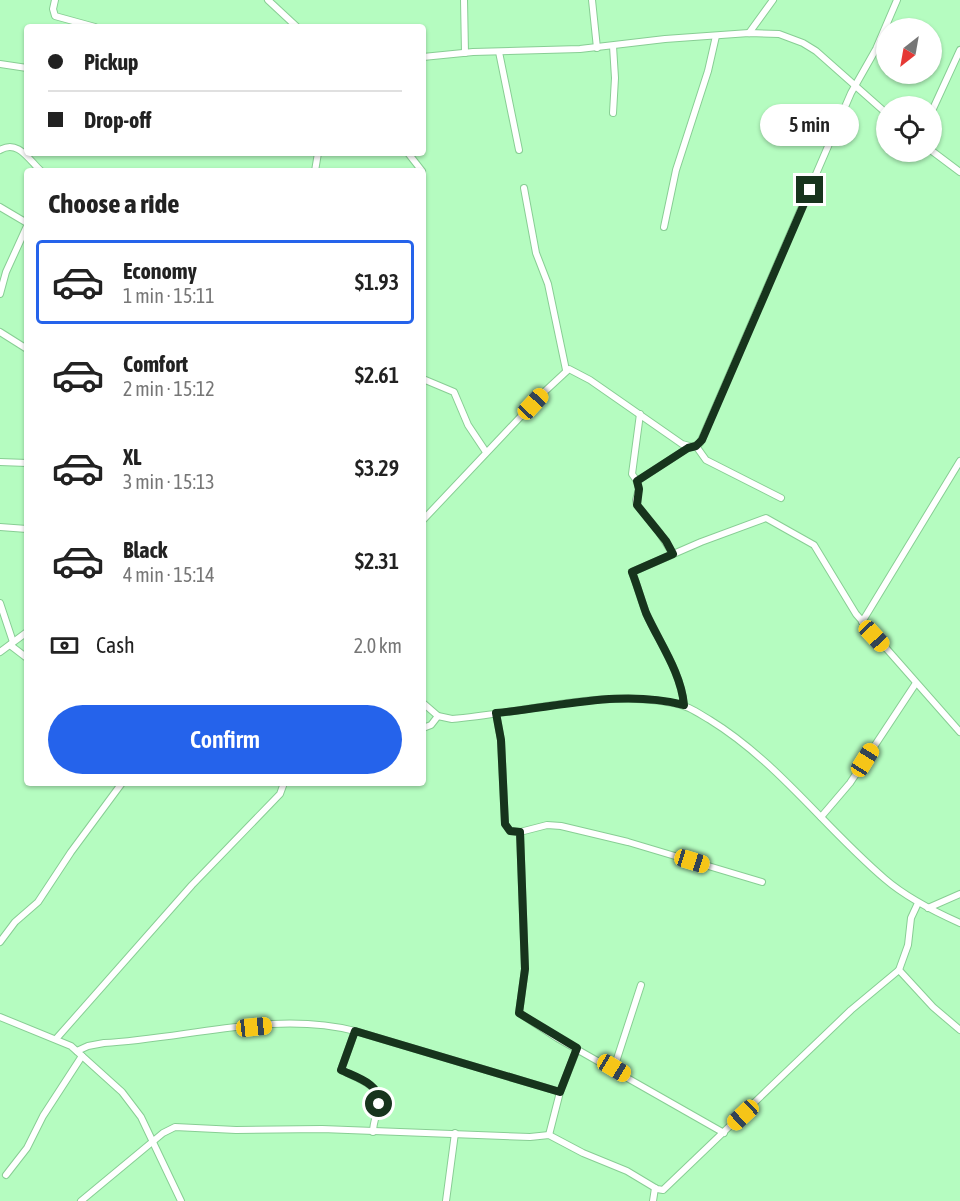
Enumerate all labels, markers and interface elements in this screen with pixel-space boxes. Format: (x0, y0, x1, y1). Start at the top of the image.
north arrow (876, 18, 942, 84)
map controls (876, 18, 942, 162)
text: Pickup (84, 49, 139, 75)
button: locate (876, 96, 942, 162)
callout: 5 min (760, 103, 860, 145)
text: Drop-off (84, 107, 151, 133)
text: 5 min (789, 113, 830, 136)
route end (796, 176, 823, 203)
text: Choose a ride (48, 188, 180, 219)
icon: car (51, 255, 105, 309)
text: Economy (123, 258, 197, 284)
text: $1.93 (355, 269, 399, 295)
text: 1 min · 15:11 (123, 284, 215, 307)
icon: car (51, 348, 105, 402)
text: Comfort (123, 351, 188, 377)
text: $2.61 (355, 362, 399, 388)
text: 2 min · 15:12 (123, 377, 215, 400)
car (514, 385, 552, 423)
icon: car (51, 441, 105, 495)
text: XL (123, 444, 141, 470)
text: $3.29 (355, 455, 399, 481)
text: 3 min · 15:13 (123, 470, 215, 493)
icon: car (51, 534, 105, 588)
text: Black (123, 537, 167, 563)
text: $2.31 (355, 548, 399, 574)
text: 4 min · 15:14 (123, 563, 215, 586)
car (855, 617, 893, 655)
icon: cash (48, 629, 81, 662)
text: Cash (96, 632, 135, 658)
text: 2.0 km (354, 634, 402, 657)
button: Confirm (48, 705, 402, 774)
car (848, 740, 882, 780)
car (672, 847, 712, 875)
car (235, 1016, 273, 1038)
car (594, 1051, 634, 1085)
route start (365, 1090, 392, 1117)
car (724, 1096, 762, 1134)

